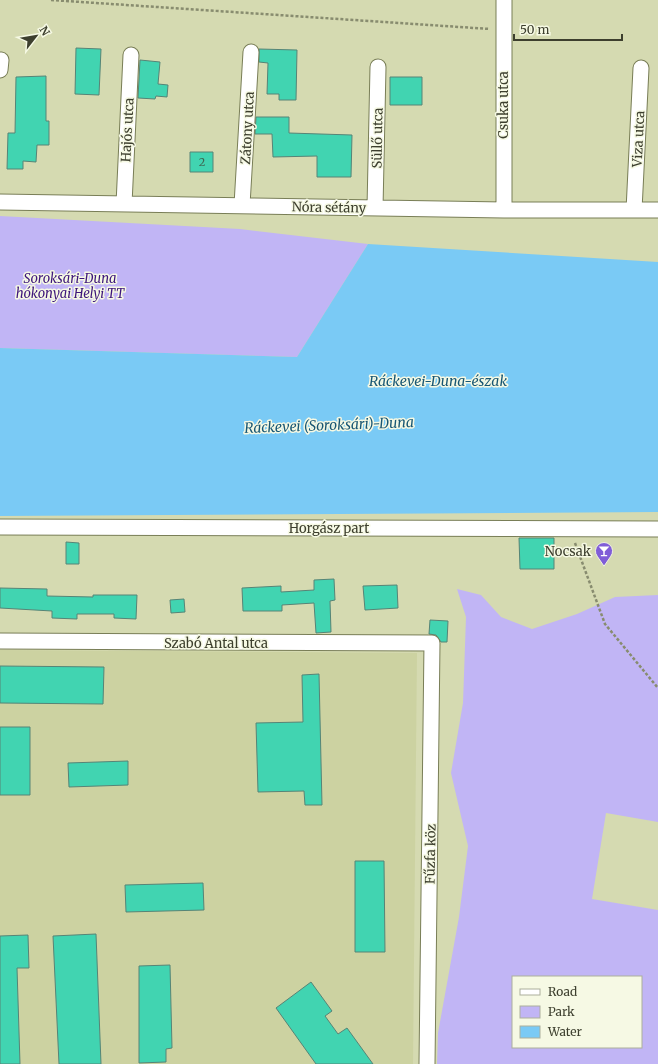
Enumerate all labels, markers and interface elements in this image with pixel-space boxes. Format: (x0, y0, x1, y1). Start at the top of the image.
north arrow (16, 16, 56, 56)
scale bar (514, 16, 622, 42)
text: 50 m (520, 22, 549, 37)
text: N (36, 24, 53, 38)
street label: Csuka utca (495, 71, 512, 139)
street label: Zátony utca (237, 91, 258, 165)
street label: Hajós utca (117, 97, 138, 163)
street label: Süllő utca (368, 107, 387, 169)
street label: Viza utca (628, 110, 648, 169)
house number: 2 (199, 155, 205, 169)
street label: Nóra sétány (292, 198, 367, 217)
park label: Soroksári-Duna hókonyai Helyi TT (16, 270, 125, 302)
water label: Ráckevei-Duna-észak (369, 372, 507, 390)
water label: Ráckevei (Soroksári)-Duna (244, 413, 414, 437)
street label: Horgász part (289, 520, 369, 537)
bar icon: Nocsak (594, 541, 614, 566)
place label: Nocsak (545, 543, 592, 560)
street label: Szabó Antal utca (164, 635, 268, 652)
street label: Fűzfa köz (421, 824, 440, 884)
legend (512, 976, 642, 1048)
text: Road (548, 984, 577, 999)
text: Park (548, 1004, 575, 1019)
text: Water (547, 1024, 583, 1039)

